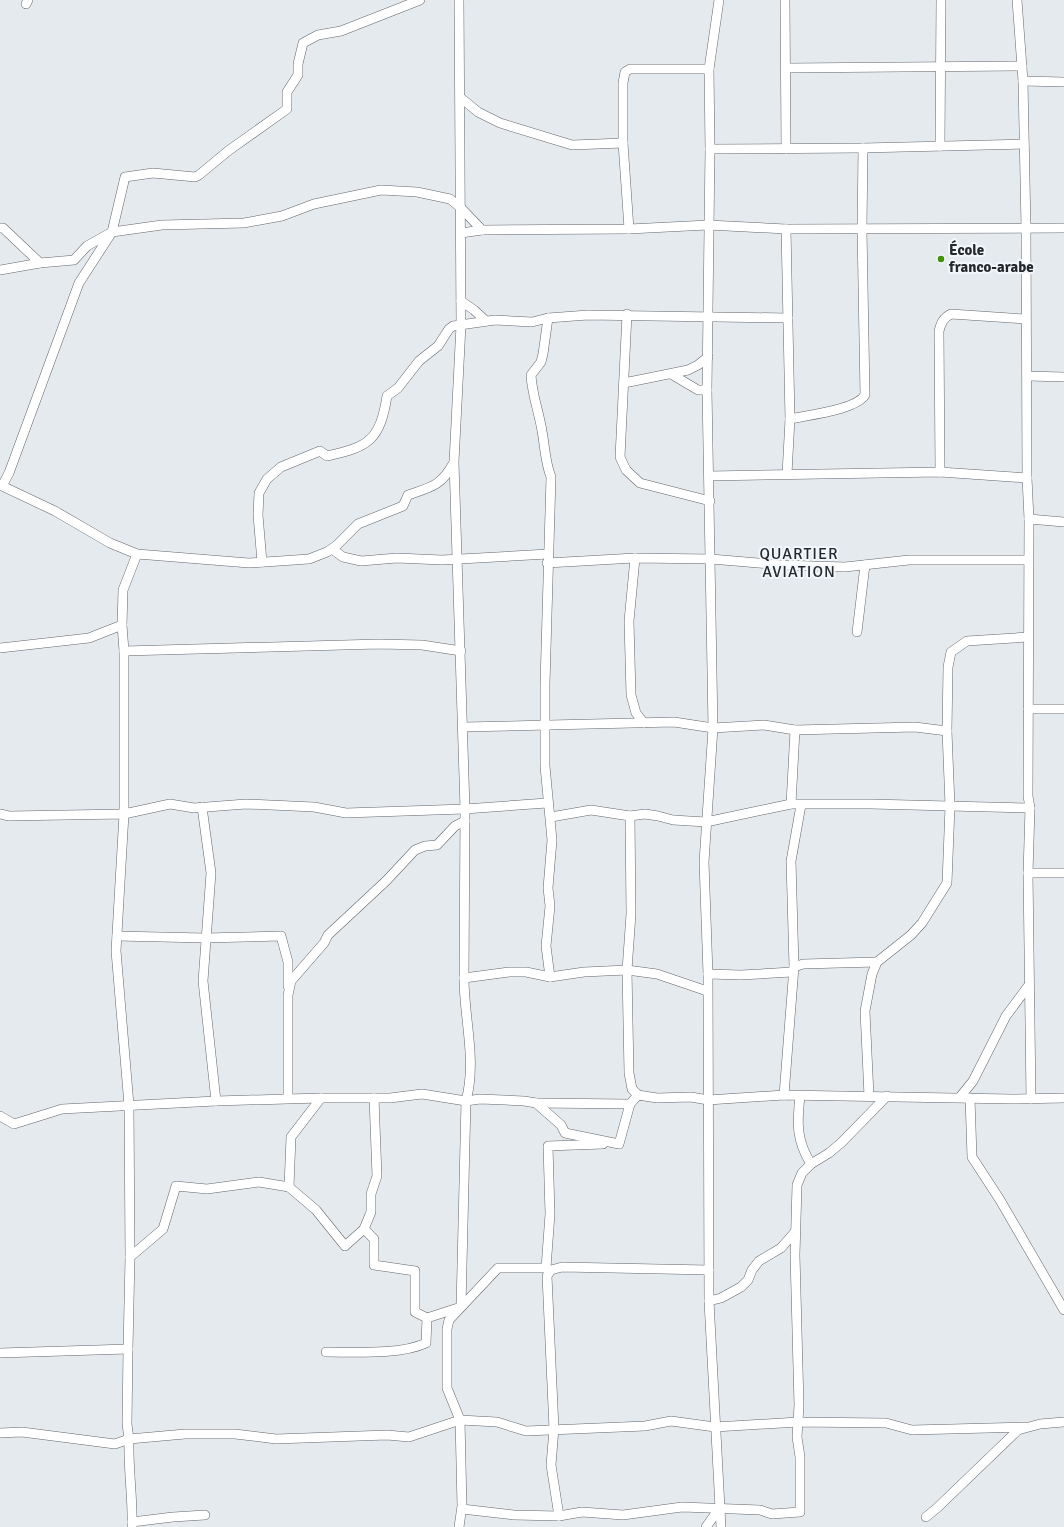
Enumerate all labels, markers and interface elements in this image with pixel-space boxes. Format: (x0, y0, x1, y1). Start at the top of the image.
place label: École franco-arabe (948, 240, 1034, 276)
marker: École franco-arabe (936, 254, 946, 264)
district label: QUARTIER AVIATION (759, 544, 839, 582)

